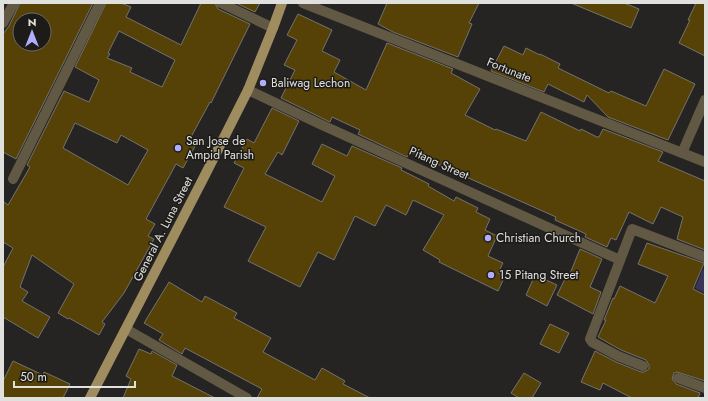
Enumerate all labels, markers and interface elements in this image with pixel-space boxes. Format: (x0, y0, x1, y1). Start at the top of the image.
north arrow (12, 12, 52, 52)
text: N (28, 14, 36, 30)
street label: Fortunate (484, 53, 534, 87)
place label: Baliwag Lechon (271, 74, 350, 92)
marker: Baliwag Lechon (258, 78, 268, 88)
place label: San Jose de Ampid Parish (186, 132, 254, 164)
street label: Pitang Street (406, 142, 472, 184)
marker: San Jose de Ampid Parish (173, 143, 183, 153)
street label: General A. Luna Street (129, 173, 197, 285)
place label: Christian Church (496, 229, 581, 247)
marker: Christian Church (483, 233, 493, 243)
place label: 15 Pitang Street (499, 266, 579, 284)
marker: 15 Pitang Street (486, 270, 496, 280)
scale bar (14, 363, 135, 389)
text: 50 m (20, 368, 47, 386)

